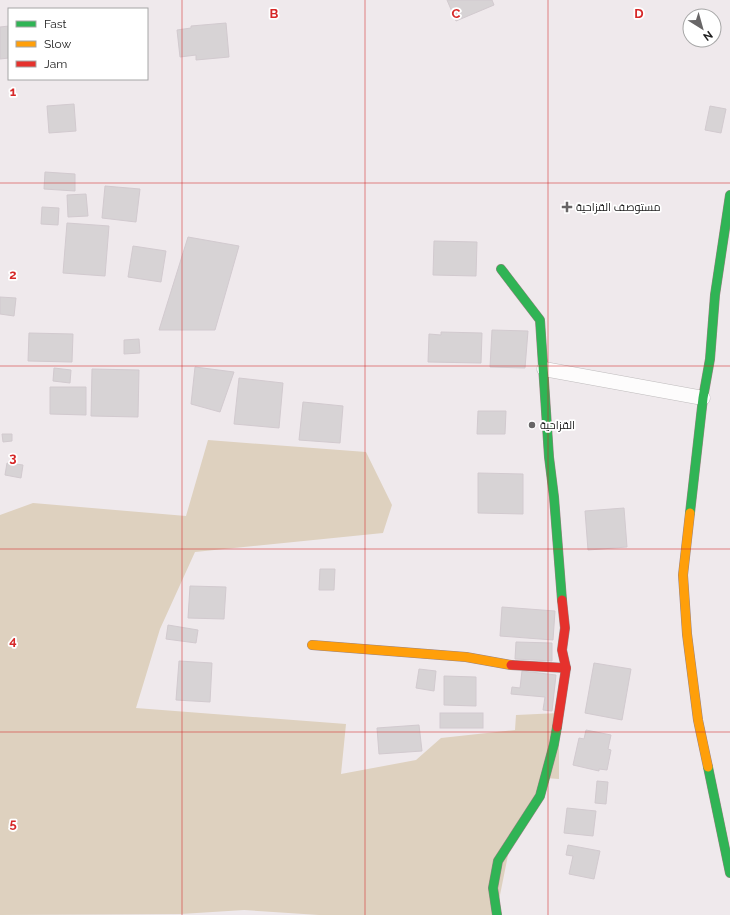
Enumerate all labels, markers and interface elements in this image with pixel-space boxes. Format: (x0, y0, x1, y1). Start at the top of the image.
text: B (270, 6, 279, 21)
text: C (452, 6, 461, 21)
text: D (634, 6, 644, 21)
legend (8, 8, 148, 80)
north arrow (682, 8, 722, 48)
text: Fast (44, 17, 67, 31)
text: N (700, 28, 715, 43)
text: Slow (44, 37, 71, 51)
text: Jam (44, 57, 67, 71)
text: 1 (10, 84, 17, 99)
marker: مستوصف القزاحية (561, 201, 573, 213)
place label: مستوصف القزاحية (576, 201, 661, 214)
text: 2 (9, 267, 17, 282)
place label: القزاحية (540, 419, 575, 432)
marker: القزاحية (527, 420, 537, 430)
text: 3 (9, 450, 17, 465)
text: 4 (9, 633, 17, 648)
text: 5 (9, 816, 17, 831)

